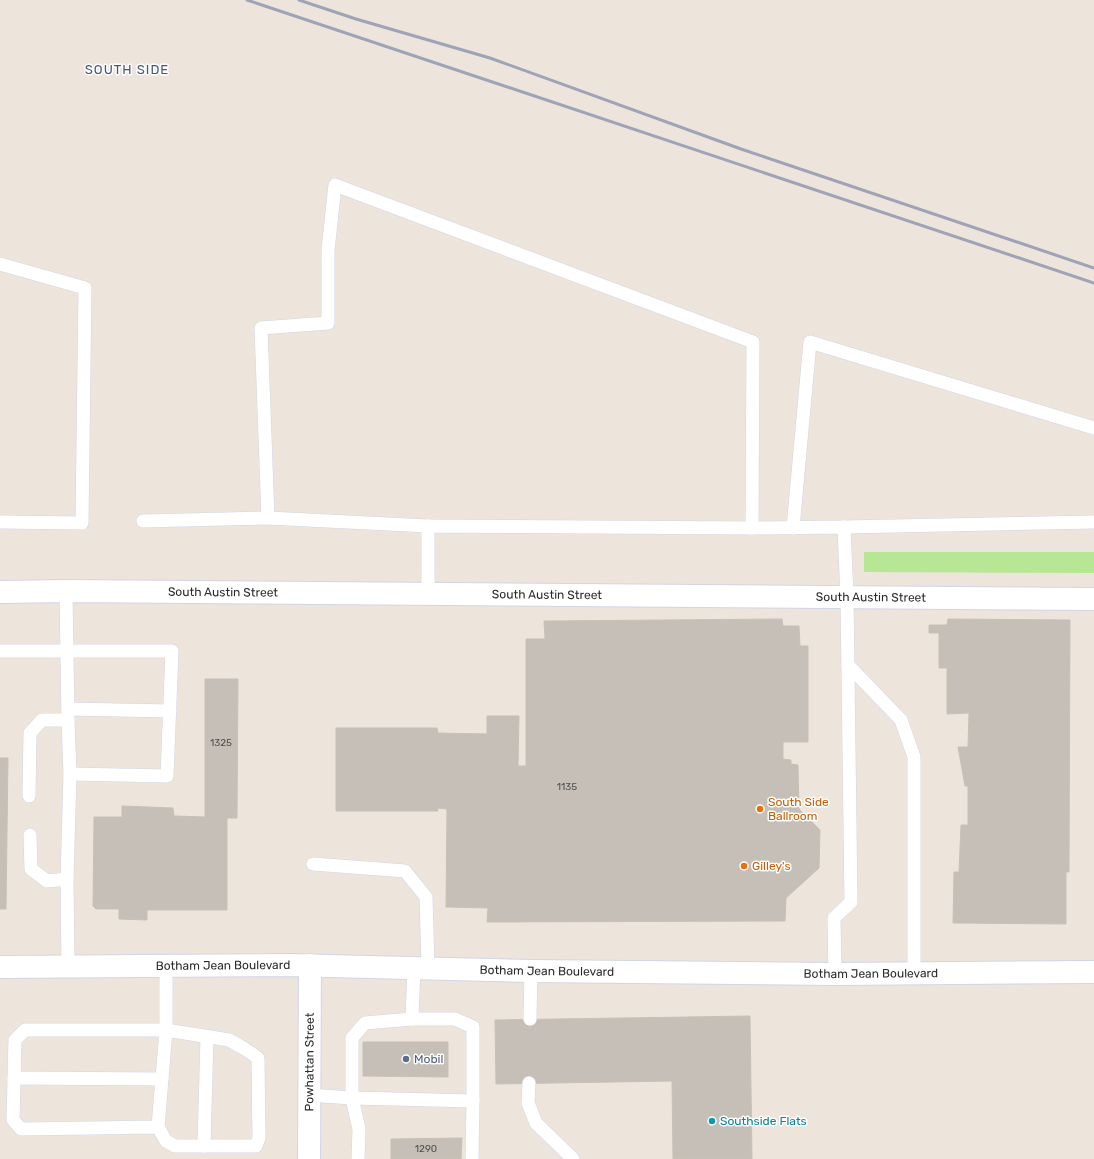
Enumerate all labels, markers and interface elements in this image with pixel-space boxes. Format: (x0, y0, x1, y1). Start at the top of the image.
district label: SOUTH SIDE (85, 62, 169, 77)
street label: South Austin Street (168, 585, 278, 600)
street label: South Austin Street (492, 587, 602, 602)
street label: South Austin Street (816, 590, 926, 605)
house number: 1325 (210, 737, 232, 749)
house number: 1135 (557, 781, 577, 793)
place label: South Side Ballroom (768, 795, 829, 823)
marker: South Side Ballroom (755, 804, 765, 814)
place label: Gilley's (752, 859, 791, 873)
marker: Gilley's (739, 861, 749, 871)
street label: Botham Jean Boulevard (156, 958, 290, 973)
street label: Botham Jean Boulevard (479, 963, 614, 979)
street label: Botham Jean Boulevard (804, 966, 938, 981)
street label: Powhattan Street (302, 1012, 317, 1111)
place label: Mobil (414, 1052, 443, 1066)
marker: Mobil (401, 1054, 411, 1064)
place label: Southside Flats (720, 1114, 807, 1128)
marker: Southside Flats (707, 1116, 717, 1126)
house number: 1290 (415, 1143, 437, 1155)

